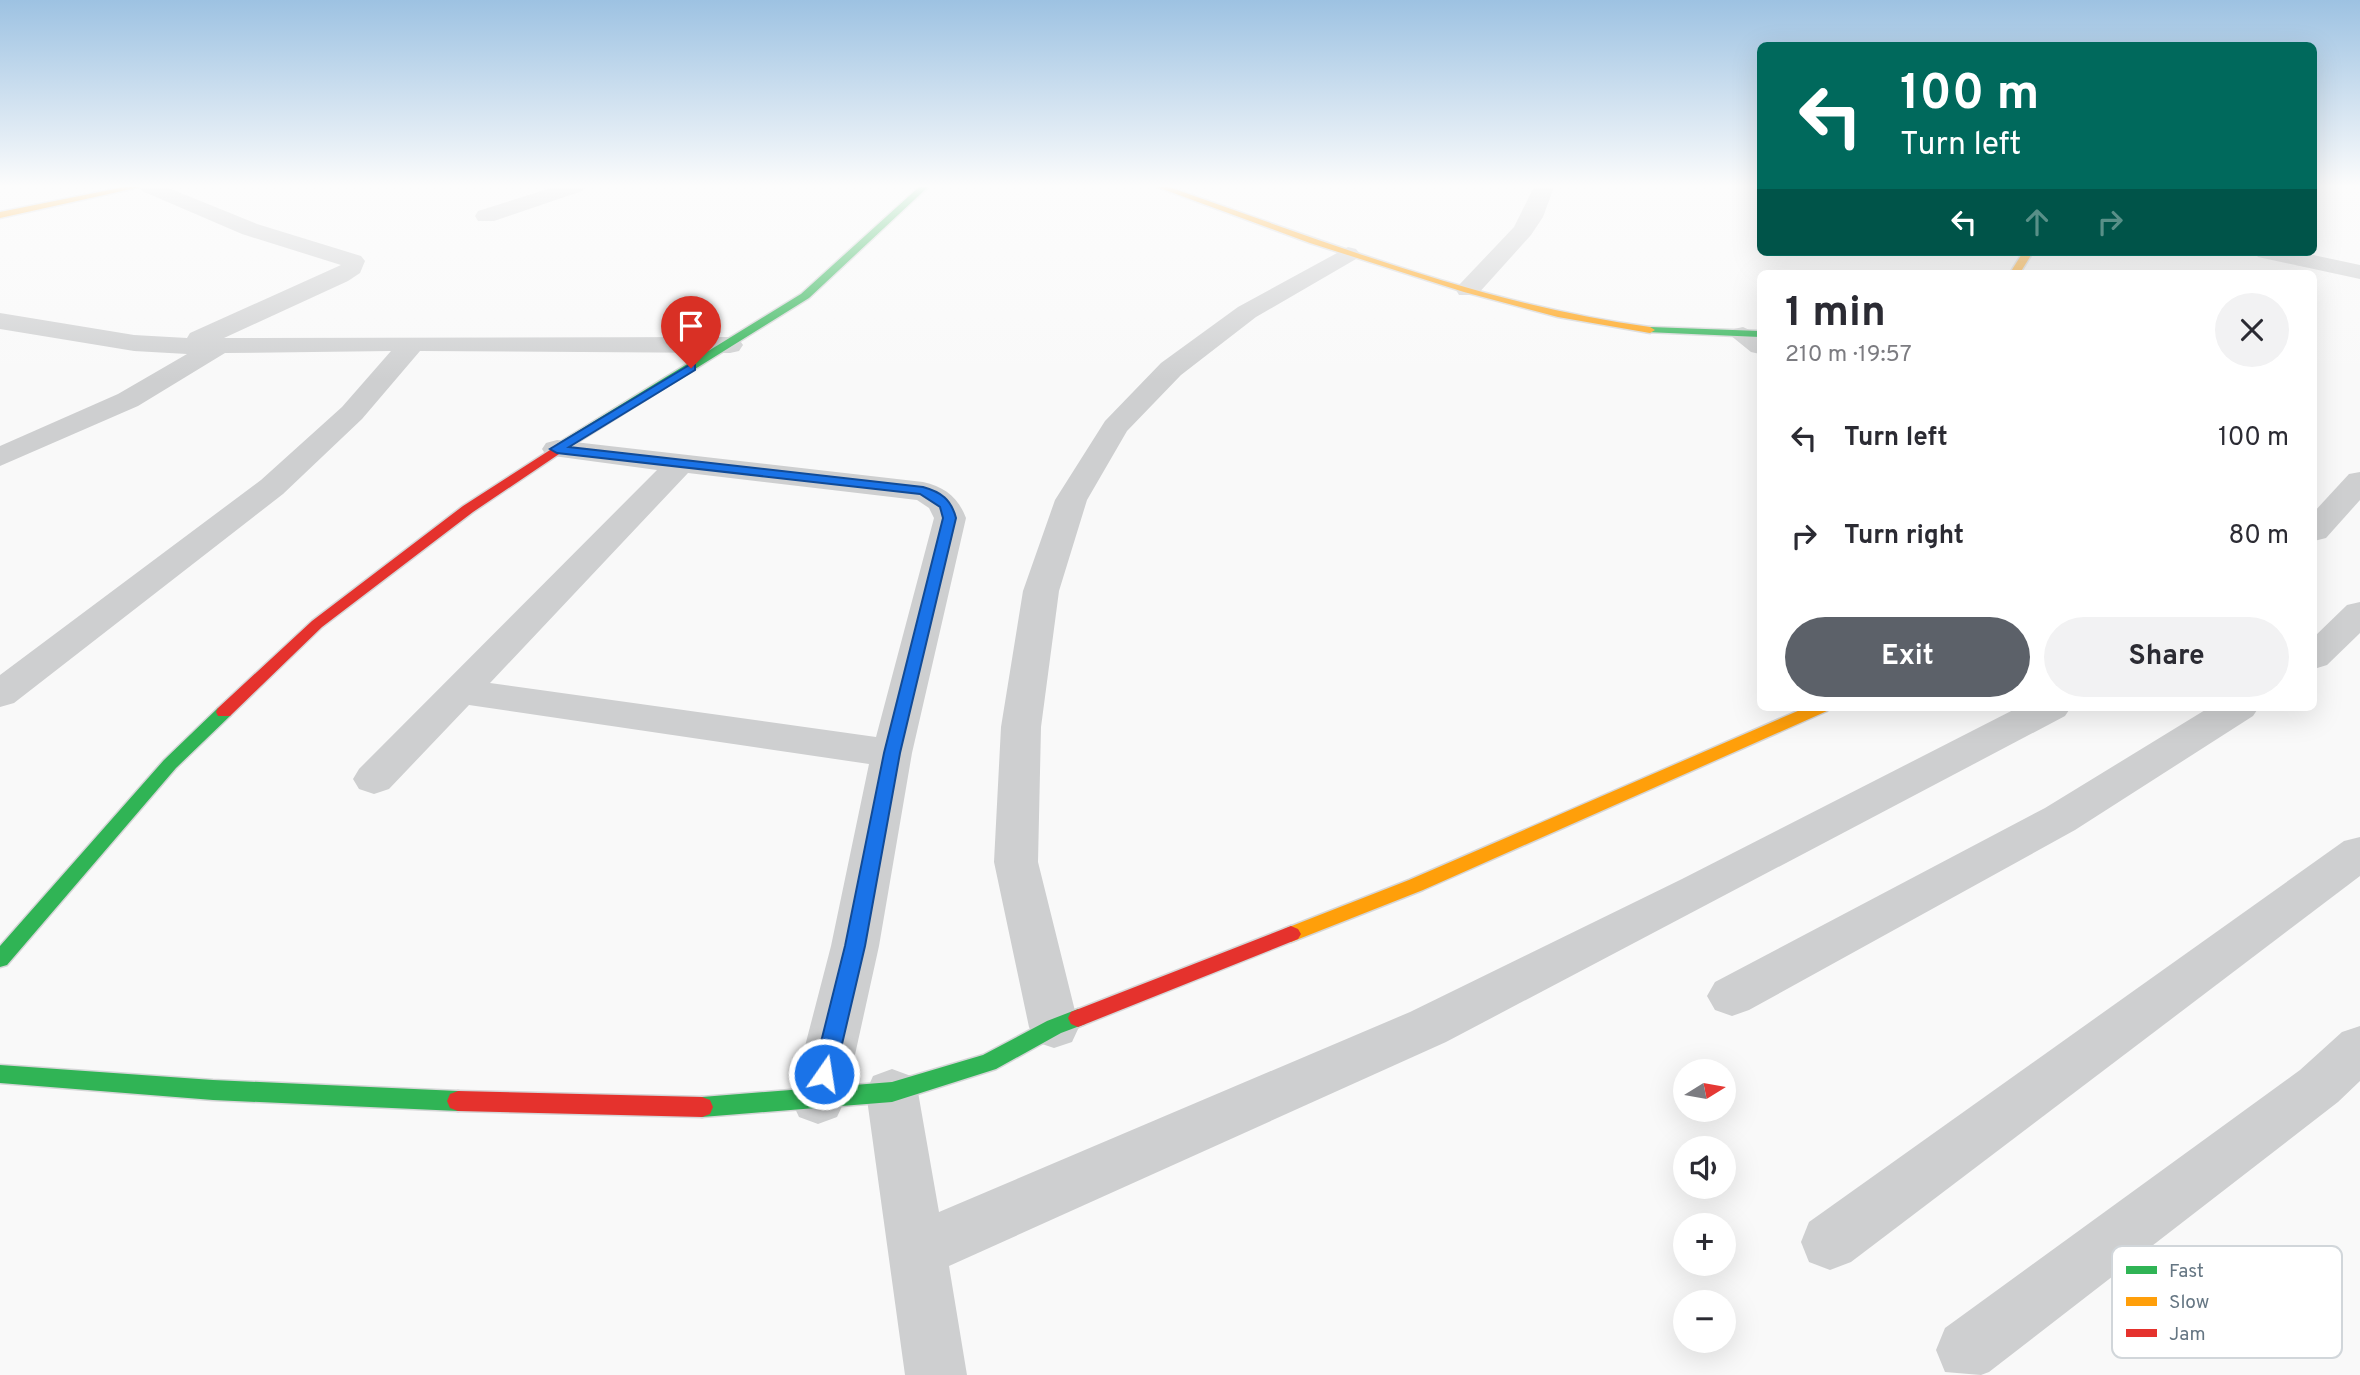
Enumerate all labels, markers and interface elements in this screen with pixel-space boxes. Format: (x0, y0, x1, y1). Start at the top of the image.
text: 100 m (1900, 65, 2039, 127)
icon: left (1785, 70, 1876, 161)
text: Turn left (1900, 126, 2021, 166)
icon: left (1945, 203, 1983, 241)
icon: ahead (2018, 203, 2056, 241)
icon: right (2091, 203, 2129, 241)
text: 1 min (1785, 288, 1886, 341)
button: close (2215, 293, 2289, 367)
pin (661, 296, 721, 368)
icon: arrive (672, 307, 710, 345)
text: 210 m · 19:57 (1785, 341, 1912, 370)
icon: left (1785, 419, 1823, 457)
text: Turn left (1844, 422, 1948, 455)
text: 100 m (2218, 422, 2289, 455)
icon: right (1785, 517, 1823, 555)
text: Turn right (1844, 520, 1964, 553)
text: 80 m (2229, 520, 2289, 553)
button: Exit (1785, 617, 2030, 697)
button: Share (2044, 617, 2289, 697)
position arrow (787, 1037, 861, 1111)
north arrow (1673, 1059, 1736, 1122)
map controls (1673, 1059, 1736, 1353)
button: sound (1673, 1136, 1736, 1199)
button: + (1673, 1213, 1736, 1276)
legend (2112, 1246, 2342, 1358)
text: Fast (2169, 1260, 2204, 1284)
button: − (1673, 1290, 1736, 1353)
text: Slow (2169, 1291, 2209, 1315)
text: Jam (2169, 1323, 2206, 1347)

